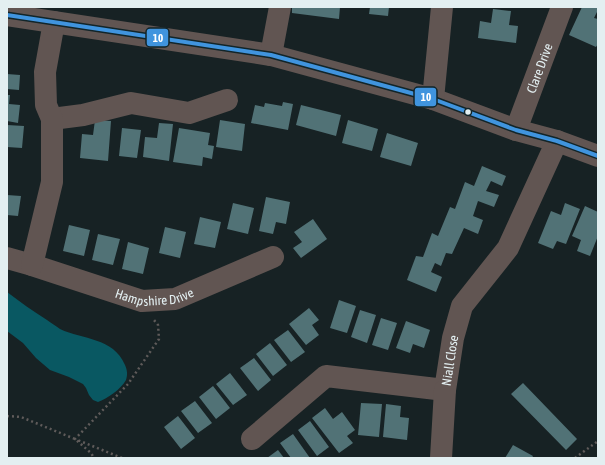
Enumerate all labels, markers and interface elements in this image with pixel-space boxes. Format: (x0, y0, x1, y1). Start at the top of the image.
line badge: 10 (146, 28, 169, 47)
text: 10 (153, 32, 163, 44)
street label: Clare Drive (523, 41, 555, 95)
line badge: 10 (414, 87, 437, 107)
text: 10 (421, 91, 431, 103)
unlabelled marker (463, 107, 473, 117)
street label: Hampshire Drive (113, 285, 196, 309)
street label: Niall Close (438, 333, 461, 387)

